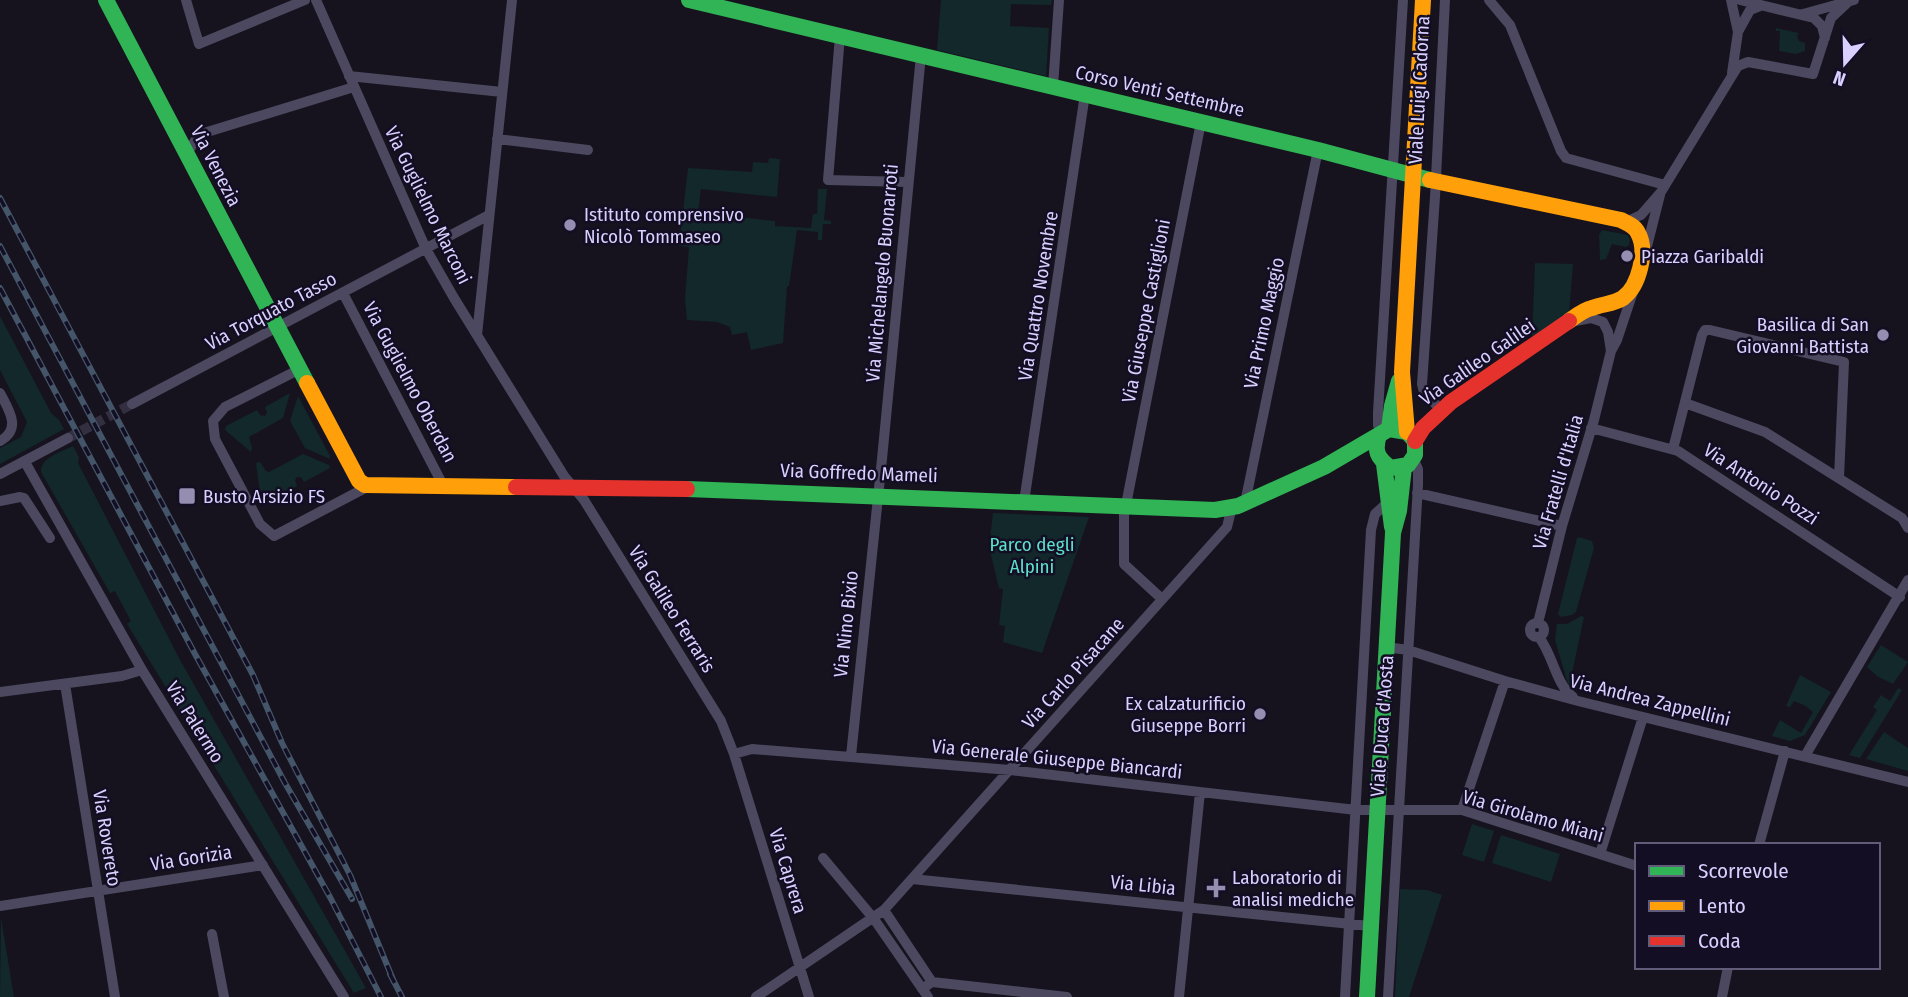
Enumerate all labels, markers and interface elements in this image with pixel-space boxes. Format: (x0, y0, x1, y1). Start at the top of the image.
street label: Viale Luigi Cadorna (1404, 15, 1434, 165)
north arrow (1810, 28, 1880, 98)
street label: Corso Venti Settembre (1073, 60, 1247, 122)
text: N (1830, 66, 1849, 91)
street label: Via Venezia (186, 122, 246, 210)
street label: Via Guglielmo Marconi (380, 122, 476, 288)
street label: Via Michelangelo Buonarroti (861, 163, 903, 383)
place label: Istituto comprensivo Nicolò Tommaseo (584, 203, 744, 248)
street label: Via Quattro Novembre (1013, 209, 1063, 383)
marker: Istituto comprensivo Nicolò Tommaseo (562, 217, 578, 233)
street label: Via Giuseppe Castiglioni (1117, 217, 1175, 405)
place label: Piazza Garibaldi (1641, 245, 1764, 268)
marker: Piazza Garibaldi (1619, 248, 1635, 264)
street label: Via Primo Maggio (1239, 255, 1289, 391)
street label: Via Torquato Tasso (202, 267, 340, 355)
street label: Via Guglielmo Oberdan (358, 298, 462, 466)
place label: Basilica di San Giovanni Battista (1736, 313, 1869, 358)
street label: Via Galileo Galilei (1415, 314, 1539, 410)
marker: Basilica di San Giovanni Battista (1875, 327, 1891, 343)
street label: Via Fratelli d'Italia (1528, 412, 1588, 552)
street label: Via Antonio Pozzi (1699, 438, 1823, 530)
street label: Via Goffredo Mameli (780, 459, 938, 487)
place label: Busto Arsizio FS (203, 485, 325, 508)
marker: Busto Arsizio FS (177, 486, 197, 506)
park label: Parco degli Alpini (990, 533, 1074, 578)
street label: Via Galileo Ferraris (624, 541, 720, 677)
street label: Via Nino Bixio (829, 569, 863, 679)
street label: Via Carlo Pisacane (1017, 613, 1129, 733)
street label: Viale Duca d'Aosta (1366, 654, 1398, 798)
street label: Via Andrea Zappellini (1567, 669, 1733, 731)
street label: Via Palermo (161, 677, 229, 767)
place label: Ex calzaturificio Giuseppe Borri (1125, 692, 1246, 737)
marker: Ex calzaturificio Giuseppe Borri (1252, 706, 1268, 722)
street label: Via Generale Giuseppe Biancardi (931, 734, 1183, 784)
street label: Via Girolamo Miani (1460, 785, 1606, 847)
street label: Via Rovereto (88, 788, 126, 888)
street label: Via Caprera (764, 826, 812, 916)
street label: Via Gorizia (149, 840, 233, 876)
legend (1635, 843, 1880, 969)
text: Scorrevole (1698, 858, 1789, 884)
place label: Laboratorio di analisi mediche (1232, 866, 1354, 911)
street label: Via Libia (1109, 870, 1177, 900)
marker: Laboratorio di analisi mediche (1206, 878, 1226, 898)
text: Lento (1698, 893, 1746, 919)
text: Coda (1698, 928, 1741, 954)

